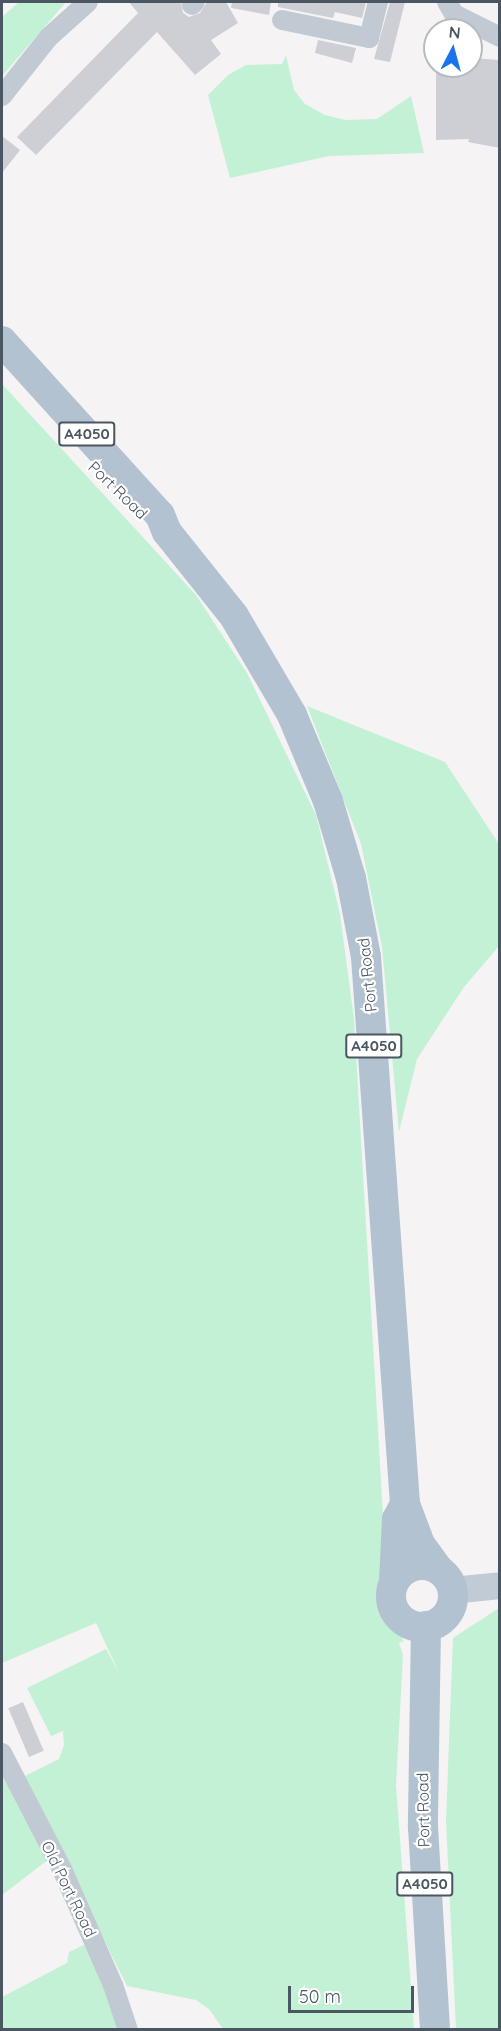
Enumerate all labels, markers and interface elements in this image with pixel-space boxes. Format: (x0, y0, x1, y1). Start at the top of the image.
north arrow (423, 18, 483, 78)
text: N (448, 22, 462, 43)
road number: A4050 (57, 422, 117, 446)
street label: Port Road (84, 457, 152, 523)
street label: Port Road (354, 937, 380, 1013)
road number: A4050 (344, 1034, 404, 1058)
street label: Port Road (413, 1772, 433, 1848)
street label: Old Port Road (37, 1838, 101, 1940)
road number: A4050 (395, 1872, 455, 1896)
scale bar (291, 1974, 417, 2012)
text: 50 m (299, 1985, 341, 2008)

